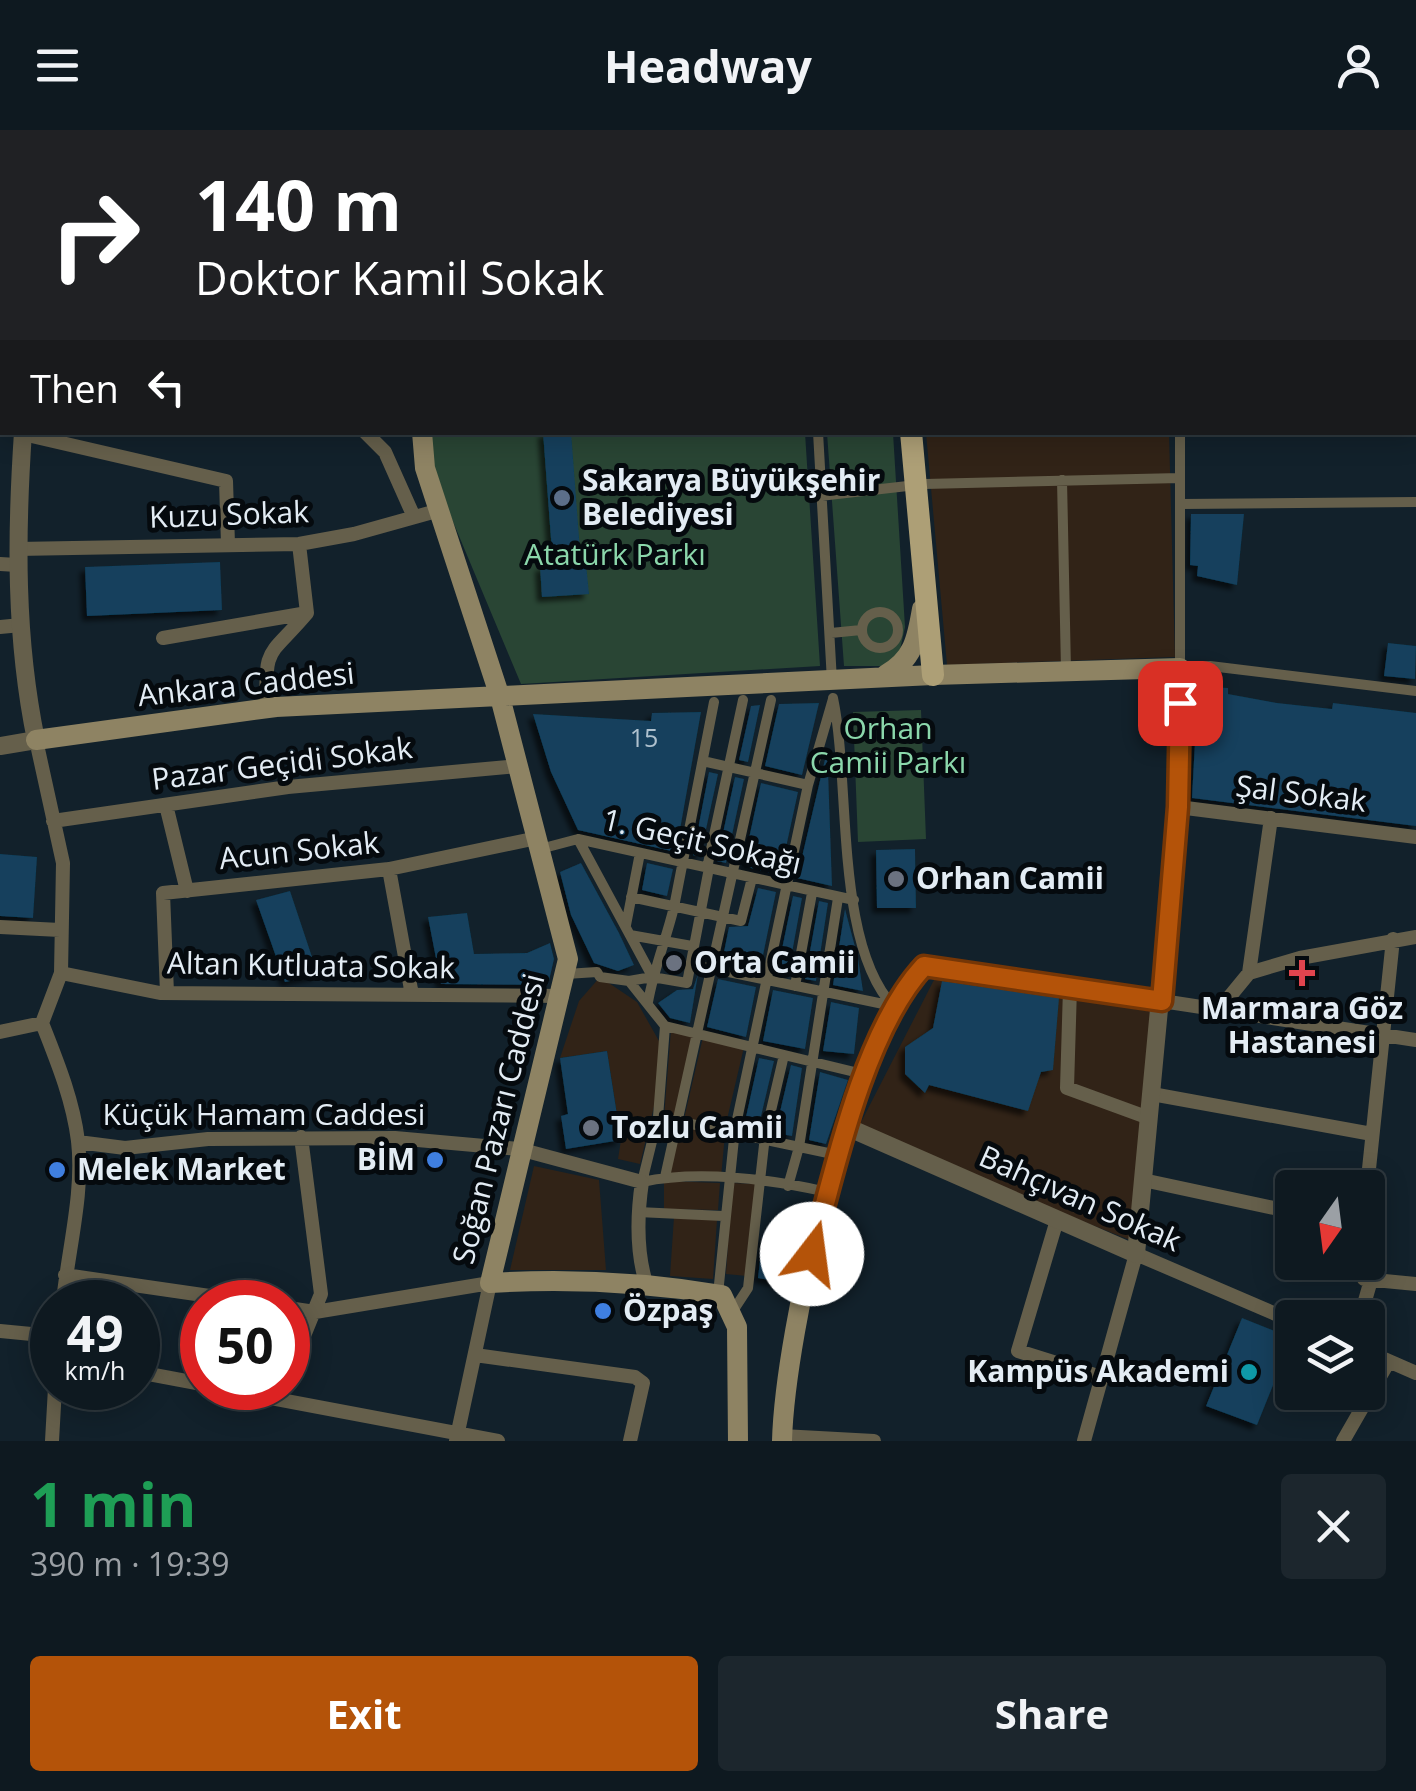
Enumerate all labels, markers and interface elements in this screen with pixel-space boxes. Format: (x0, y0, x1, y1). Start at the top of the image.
text: Headway (604, 35, 812, 96)
icon: menu (30, 38, 85, 93)
icon: person (1331, 38, 1386, 93)
text: 140 m (195, 156, 402, 252)
icon: right (30, 170, 160, 300)
text: Doktor Kamil Sokak (195, 247, 604, 308)
icon: left (139, 360, 194, 415)
text: Then (30, 362, 119, 414)
place label: Sakarya Büyükşehir Belediyesi (582, 459, 880, 534)
marker: Sakarya Büyükşehir Belediyesi (551, 487, 573, 509)
street label: Kuzu Sokak (148, 490, 310, 537)
park label: Atatürk Parkı (524, 533, 706, 574)
street label: Ankara Caddesi (136, 652, 356, 715)
pin (1138, 661, 1223, 746)
icon: arrive (1153, 676, 1208, 731)
park label: Orhan Camii Parkı (810, 707, 966, 782)
house number: 15 (630, 720, 658, 754)
street label: Pazar Geçidi Sokak (149, 726, 415, 799)
street label: Şal Sokak (1234, 764, 1369, 821)
street label: 1. Geçit Sokağı (599, 798, 806, 883)
street label: Acun Sokak (217, 821, 381, 878)
place label: Orhan Camii (916, 857, 1104, 898)
marker: Orhan Camii (885, 868, 907, 890)
street label: Altan Kutluata Sokak (167, 941, 456, 988)
place label: Orta Camii (694, 941, 855, 982)
marker: Orta Camii (663, 952, 685, 974)
marker: Marmara Göz Hastanesi (1289, 960, 1315, 986)
street label: Soğan Pazarı Caddesi (442, 969, 553, 1268)
place label: Marmara Göz Hastanesi (1201, 987, 1403, 1062)
street label: Küçük Hamam Caddesi (103, 1093, 425, 1134)
place label: Tozlu Camii (611, 1106, 783, 1147)
marker: Tozlu Camii (580, 1117, 602, 1139)
street label: Bahçıvan Sokak (973, 1135, 1188, 1261)
place label: BİM (357, 1138, 415, 1179)
place label: Melek Market (77, 1148, 286, 1189)
marker: BİM (424, 1149, 446, 1171)
marker: Melek Market (46, 1159, 68, 1181)
north arrow (1275, 1170, 1385, 1280)
map controls (1275, 1170, 1385, 1410)
position arrow (760, 1202, 864, 1306)
speed limit sign: 50 (180, 1280, 310, 1410)
place label: Özpaş (623, 1289, 714, 1330)
text: 49 (66, 1299, 124, 1367)
marker: Özpaş (592, 1300, 614, 1322)
button: layers (1275, 1300, 1385, 1410)
place label: Kampüs Akademi (967, 1350, 1229, 1391)
text: km/h (65, 1353, 125, 1387)
marker: Kampüs Akademi (1238, 1361, 1260, 1383)
text: 1 min (30, 1463, 197, 1545)
button: close (1281, 1474, 1386, 1579)
text: 390 m · 19:39 (30, 1542, 229, 1585)
button: Exit (30, 1656, 698, 1771)
button: Share (718, 1656, 1386, 1771)

